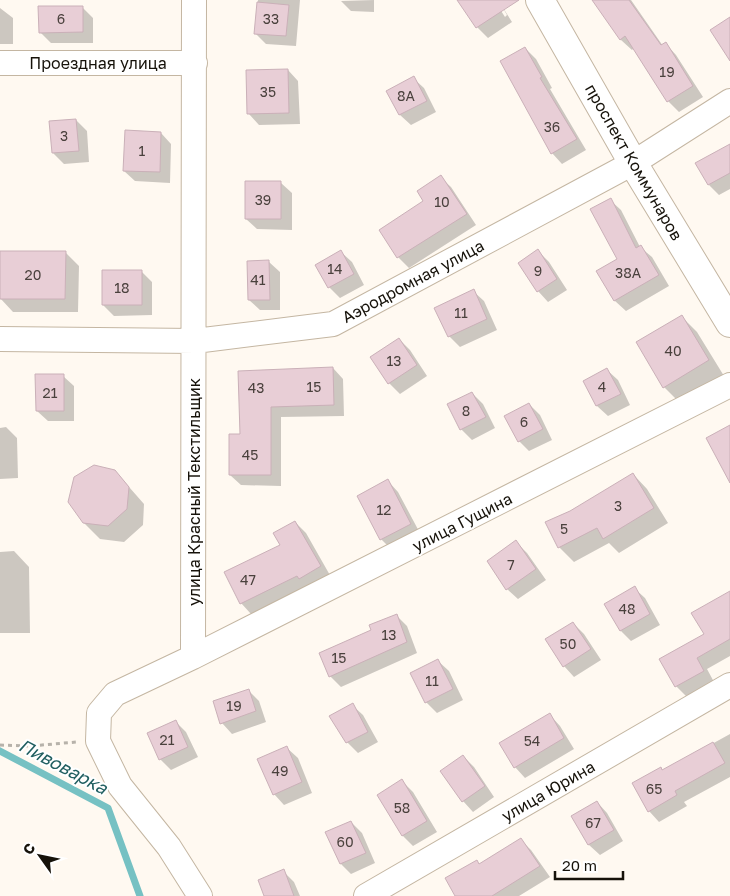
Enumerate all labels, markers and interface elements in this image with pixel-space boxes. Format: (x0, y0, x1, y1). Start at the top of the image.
house number: 6 (57, 10, 65, 27)
house number: 33 (263, 10, 279, 27)
street label: Проездная улица (29, 53, 167, 73)
house number: 19 (659, 63, 675, 80)
street label: проспект Коммунаров (581, 80, 687, 244)
house number: 35 (260, 83, 276, 100)
house number: 8А (397, 87, 416, 104)
house number: 36 (544, 118, 560, 135)
house number: 3 (60, 127, 68, 144)
house number: 1 (139, 142, 146, 159)
house number: 39 (255, 191, 271, 208)
house number: 10 (434, 193, 450, 210)
street label: Аэродромная улица (339, 235, 487, 327)
house number: 14 (327, 260, 343, 277)
house number: 9 (534, 262, 542, 279)
house number: 38А (615, 264, 642, 281)
house number: 20 (25, 266, 41, 283)
house number: 41 (250, 271, 266, 288)
house number: 18 (114, 279, 130, 296)
house number: 11 (454, 304, 468, 321)
house number: 40 (664, 342, 682, 359)
house number: 13 (387, 352, 401, 369)
street label: улица Красный Текстильщик (184, 378, 204, 606)
house number: 15 (307, 378, 321, 395)
house number: 4 (598, 378, 606, 395)
house number: 43 (248, 379, 264, 396)
house number: 21 (43, 384, 58, 401)
house number: 8 (462, 402, 470, 419)
house number: 6 (520, 413, 528, 430)
house number: 45 (242, 446, 258, 463)
street label: улица Гущина (409, 488, 515, 556)
house number: 3 (614, 497, 622, 514)
house number: 12 (377, 501, 391, 518)
house number: 5 (560, 520, 568, 537)
house number: 7 (507, 556, 515, 573)
house number: 47 (240, 571, 256, 588)
house number: 48 (618, 600, 636, 617)
house number: 13 (382, 626, 396, 643)
house number: 50 (560, 635, 576, 652)
house number: 15 (332, 649, 346, 666)
house number: 11 (425, 672, 439, 689)
house number: 19 (226, 697, 242, 714)
house number: 21 (160, 731, 175, 748)
house number: 54 (524, 732, 540, 749)
water label: Пивоварка (15, 734, 112, 799)
street label: улица Юрина (498, 756, 598, 826)
house number: 49 (271, 762, 289, 779)
house number: 65 (646, 780, 662, 797)
house number: 58 (394, 799, 410, 816)
house number: 67 (585, 814, 601, 831)
north arrow (15, 831, 65, 881)
house number: 60 (336, 833, 354, 850)
text: С (19, 840, 39, 857)
scale bar (555, 848, 622, 880)
text: 20 m (562, 856, 597, 874)

